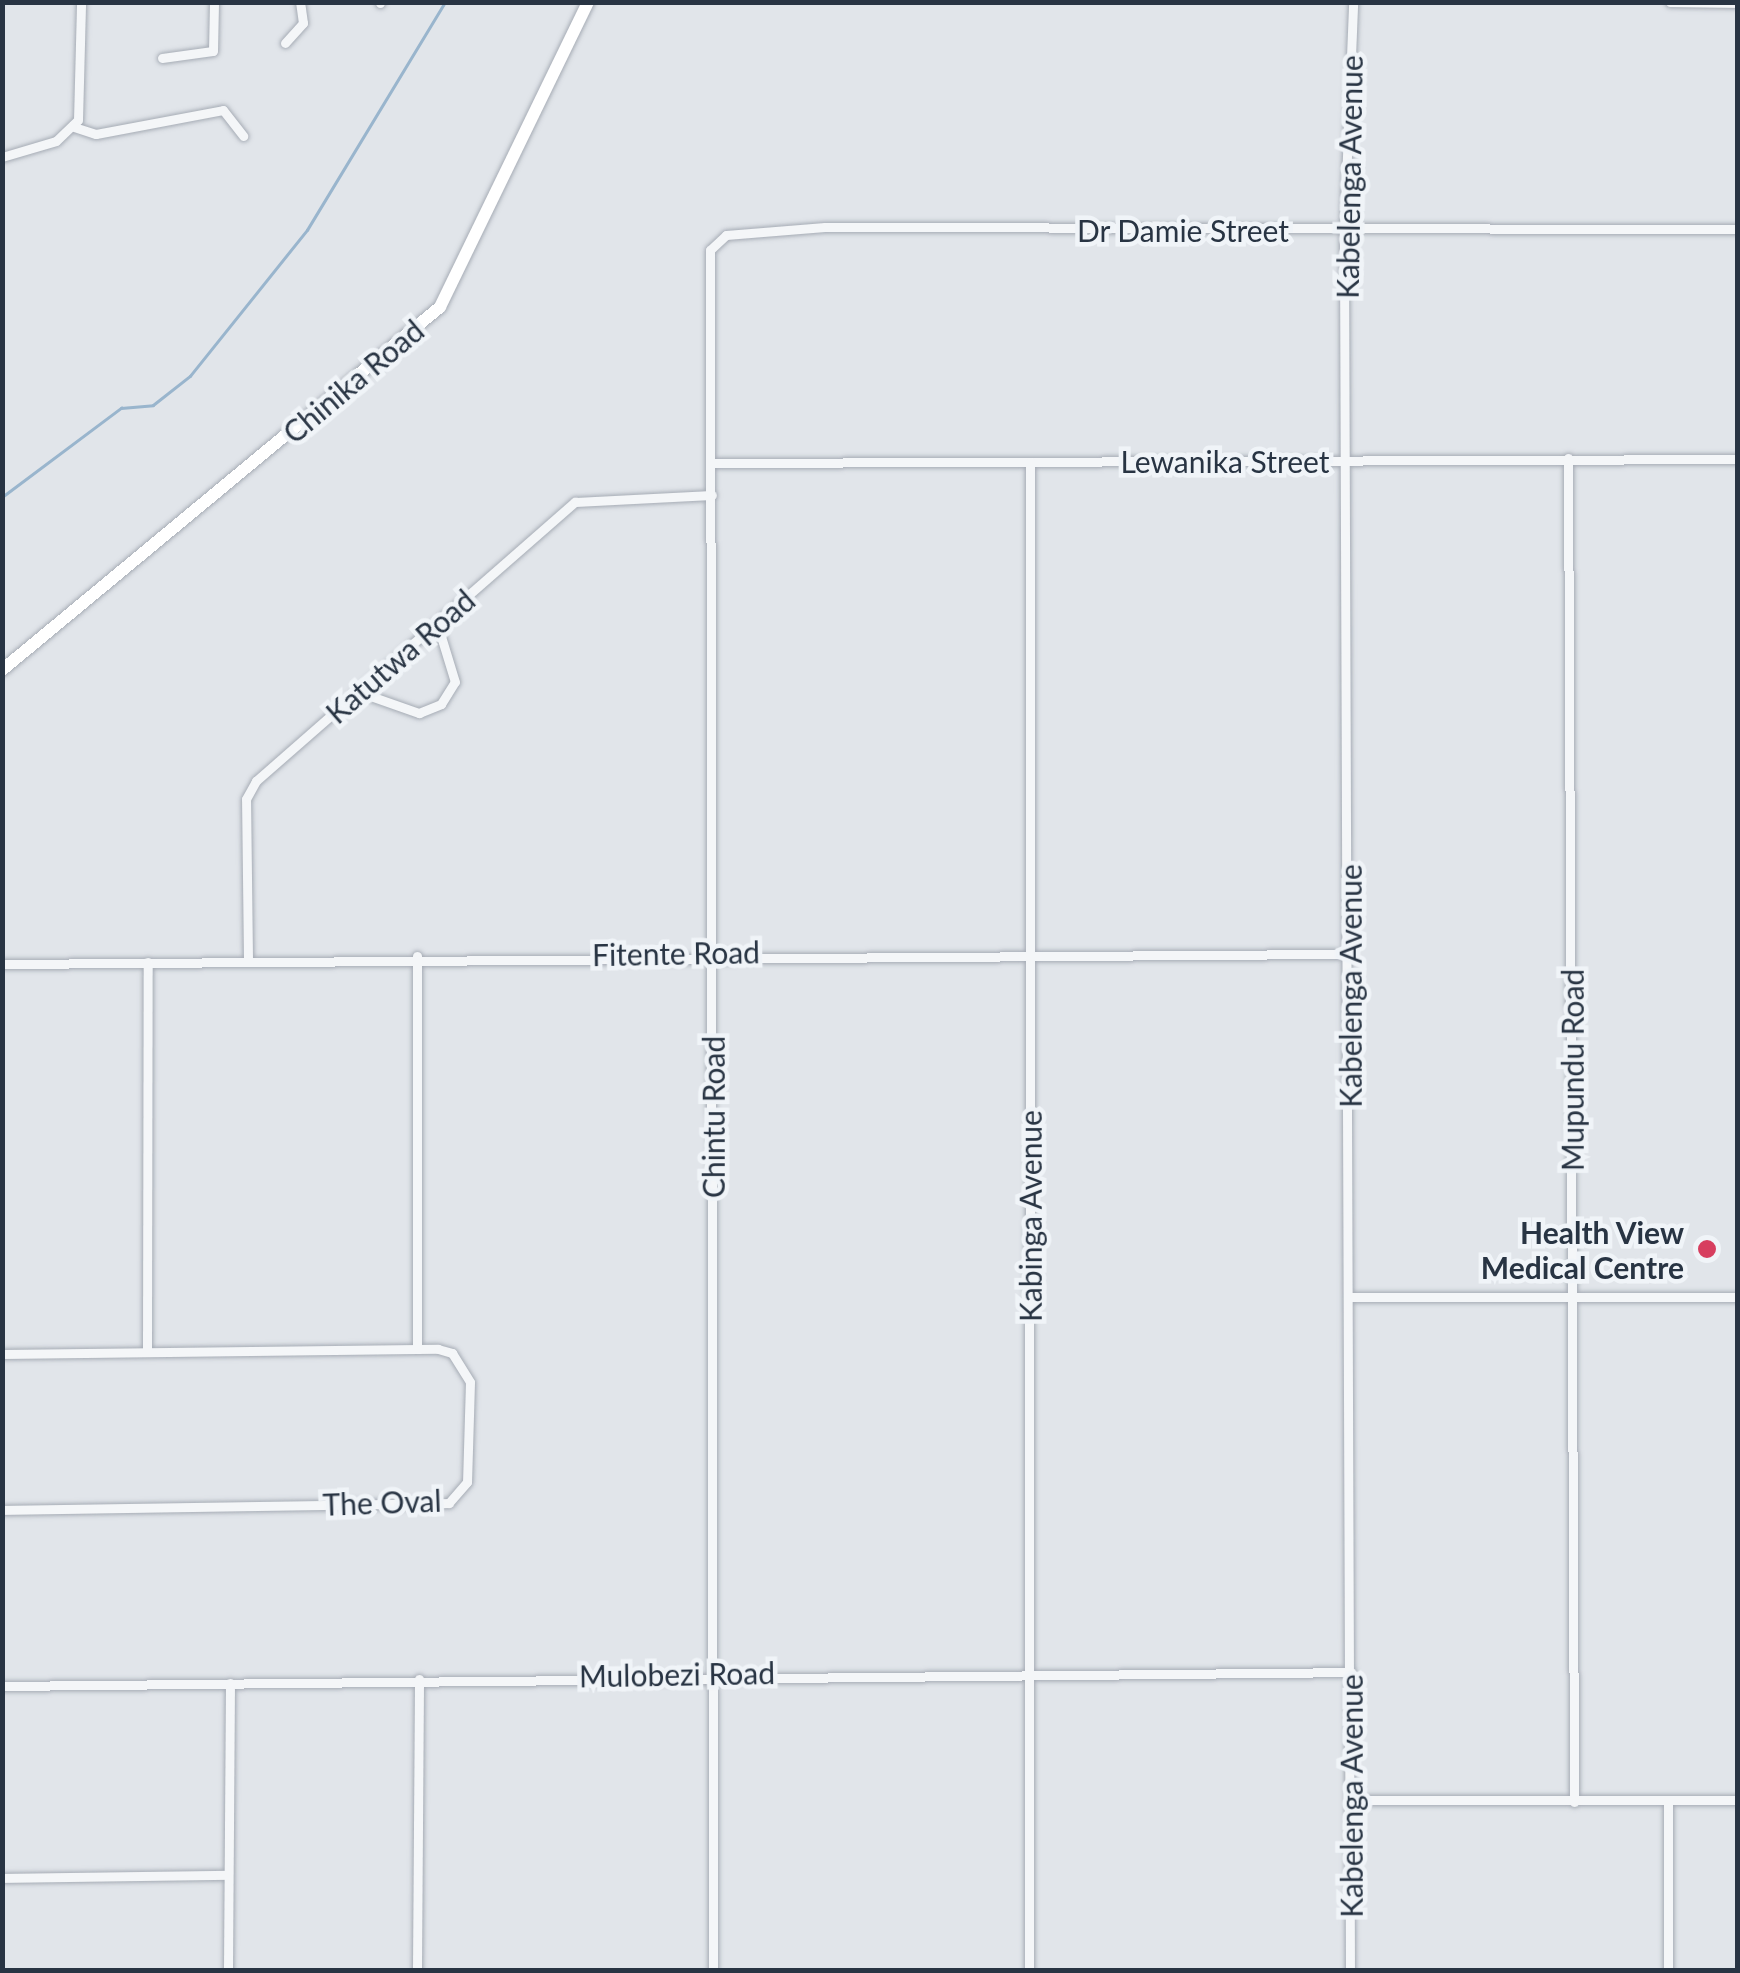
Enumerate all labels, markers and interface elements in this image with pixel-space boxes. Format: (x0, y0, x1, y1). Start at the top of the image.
street label: Kabelenga Avenue (1329, 54, 1369, 300)
street label: Dr Damie Street (1077, 212, 1289, 248)
street label: Chinika Road (275, 312, 431, 450)
street label: Lewanika Street (1120, 443, 1330, 479)
street label: Katutwa Road (318, 582, 482, 730)
street label: Kabelenga Avenue (1332, 864, 1368, 1108)
street label: Fitente Road (592, 934, 760, 972)
street label: Mupundu Road (1554, 969, 1590, 1171)
street label: Chintu Road (695, 1036, 731, 1198)
street label: Kabinga Avenue (1012, 1110, 1048, 1322)
place label: Health View Medical Centre (1481, 1214, 1684, 1284)
marker: Health View Medical Centre (1694, 1236, 1720, 1262)
street label: The Oval (322, 1482, 442, 1522)
street label: Mulobezi Road (579, 1654, 775, 1694)
street label: Kabelenga Avenue (1333, 1674, 1369, 1918)

